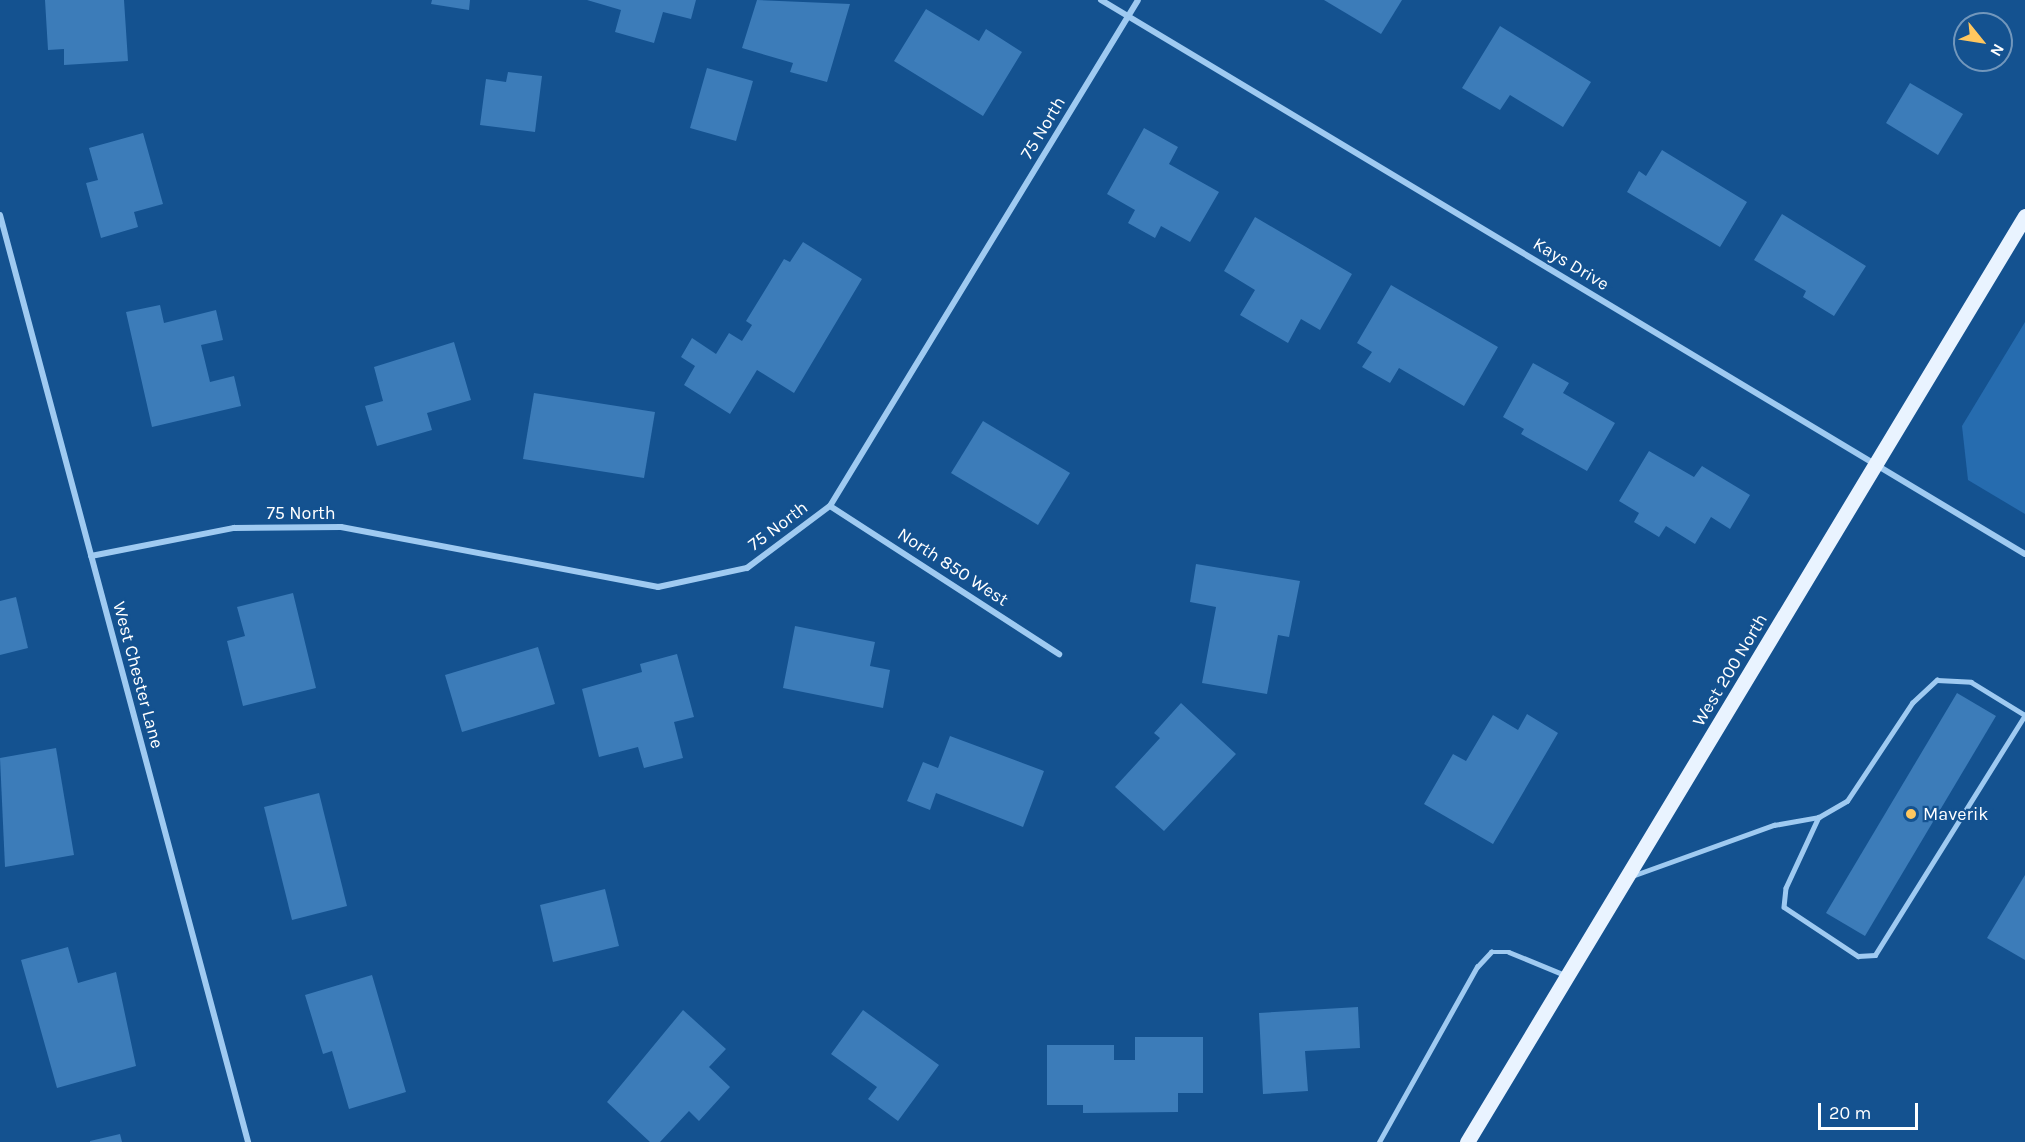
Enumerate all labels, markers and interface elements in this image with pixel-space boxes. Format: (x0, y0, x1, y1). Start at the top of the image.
north arrow (1953, 12, 2013, 72)
text: N (1986, 41, 2008, 60)
street label: 75 North (1016, 93, 1070, 163)
street label: Kays Drive (1529, 233, 1613, 295)
street label: 75 North (744, 497, 812, 555)
street label: 75 North (266, 502, 336, 524)
street label: North 850 West (894, 523, 1012, 611)
street label: West Chester Lane (108, 599, 168, 751)
street label: West 200 North (1688, 610, 1772, 730)
place label: Maverik (1923, 803, 1988, 825)
marker: Maverik (1904, 807, 1918, 821)
scale bar (1821, 1091, 1922, 1129)
text: 20 m (1829, 1102, 1871, 1124)

